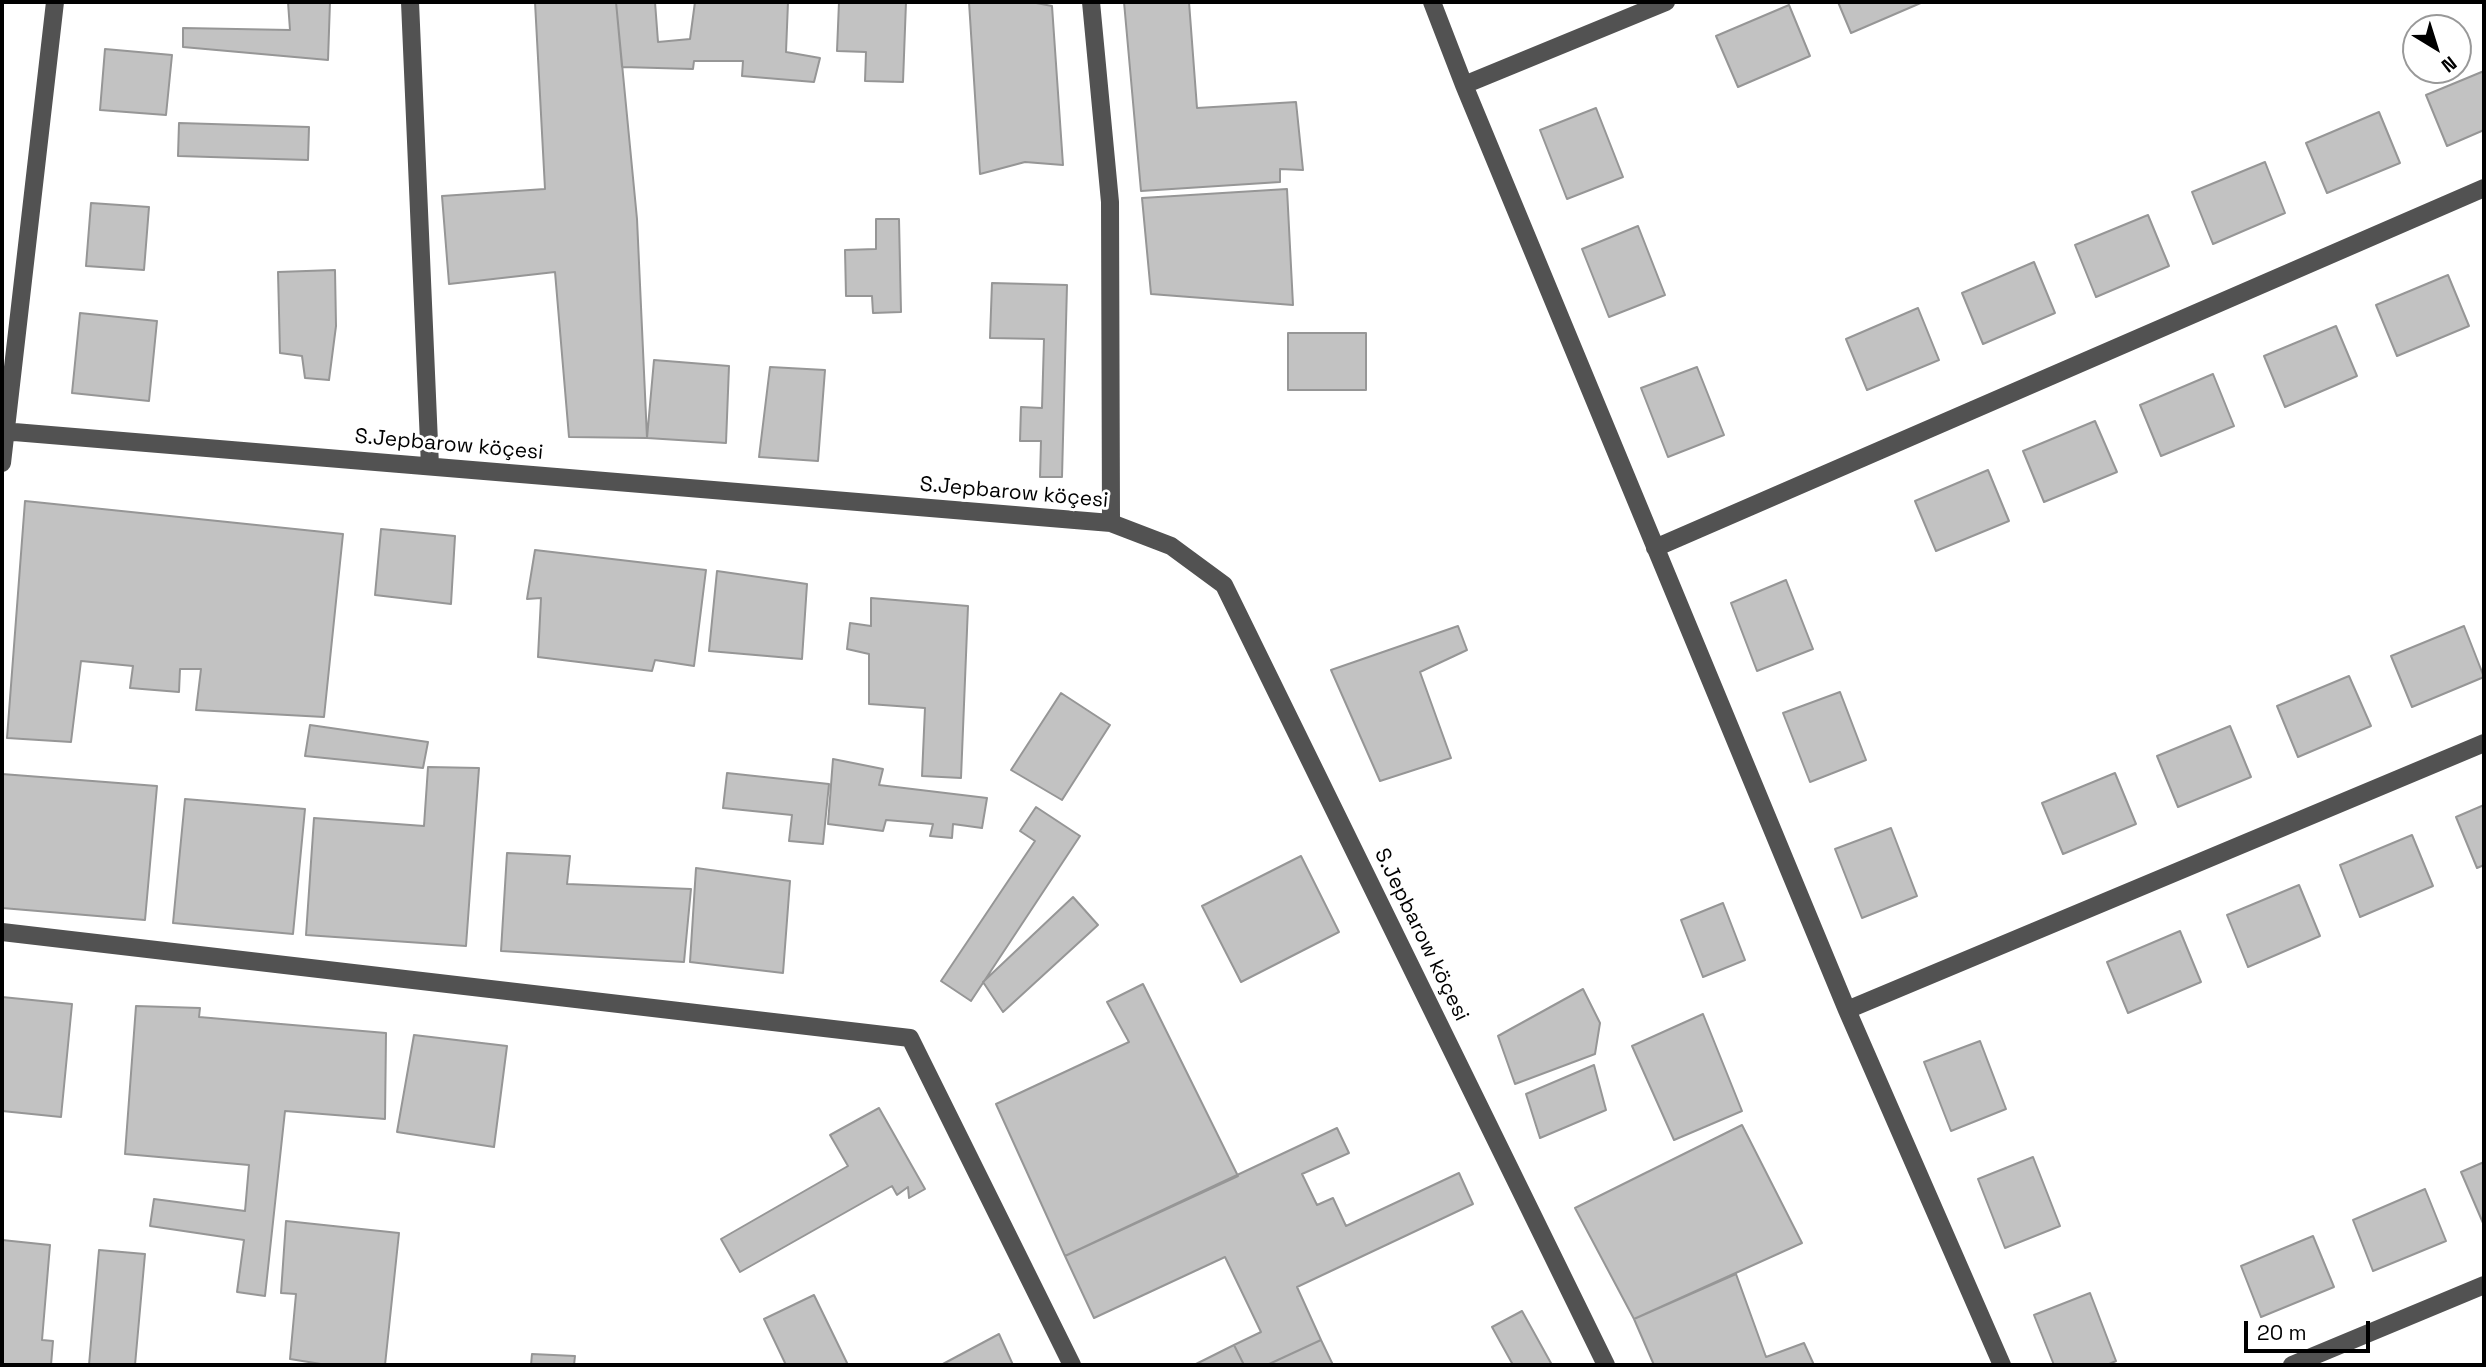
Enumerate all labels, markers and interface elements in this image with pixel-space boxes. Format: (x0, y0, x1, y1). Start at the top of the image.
north arrow (2402, 14, 2472, 84)
text: N (2436, 51, 2462, 78)
street label: S.Jepbarow köçesi (354, 424, 544, 466)
street label: S.Jepbarow köçesi (919, 472, 1109, 514)
street label: S.Jepbarow köçesi (1368, 844, 1474, 1026)
scale bar (2248, 1308, 2374, 1352)
text: 20 m (2257, 1319, 2307, 1346)

